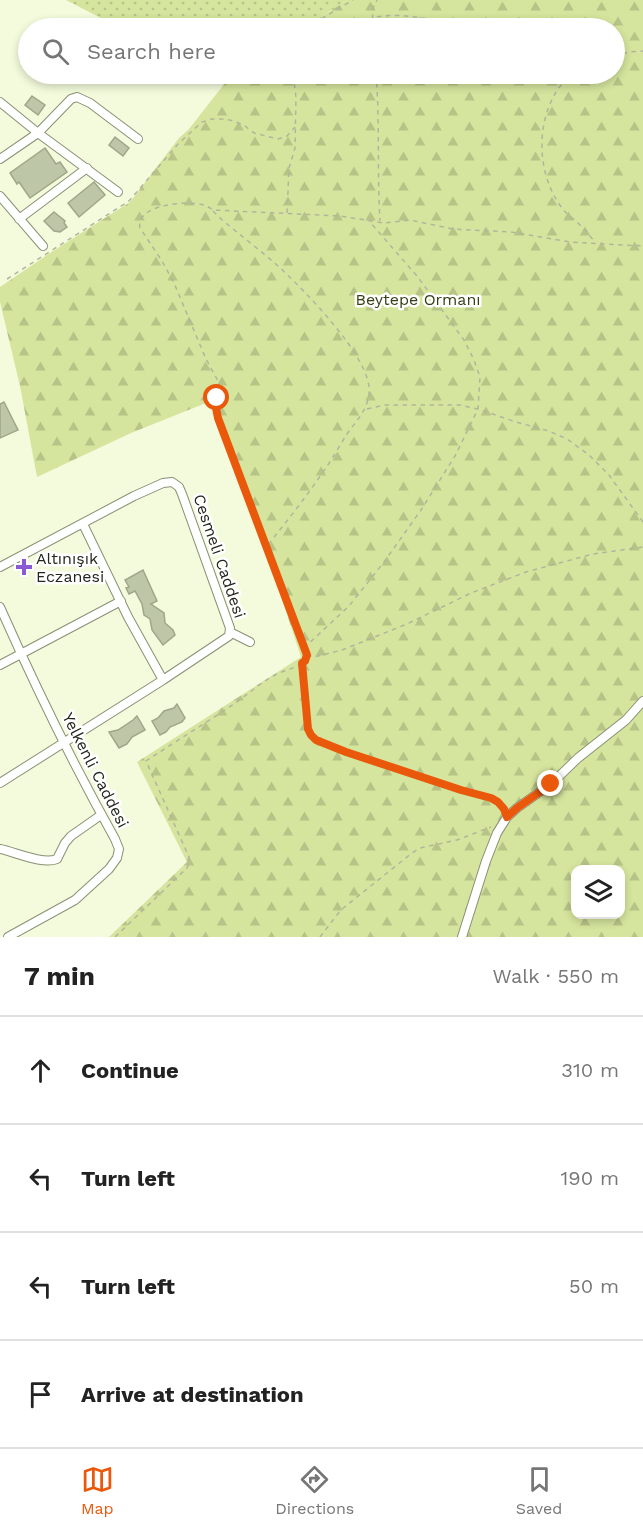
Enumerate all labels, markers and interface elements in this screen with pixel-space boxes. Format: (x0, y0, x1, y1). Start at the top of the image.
search box (18, 18, 625, 84)
icon: search (39, 35, 72, 68)
text: Search here (87, 39, 216, 64)
park label: Beytepe Ormanı (355, 290, 481, 309)
route start (203, 384, 229, 410)
street label: Cesmeli Caddesi (189, 492, 250, 621)
place label: Altınışık Eczanesi (36, 549, 104, 586)
marker: Altınışık Eczanesi (17, 560, 31, 574)
street label: Yelkenli Caddesi (58, 709, 133, 831)
route end (537, 770, 563, 796)
map controls (571, 865, 625, 919)
button: layers (571, 865, 625, 919)
text: 7 min (24, 961, 95, 991)
text: Walk · 550 m (492, 964, 619, 988)
icon: ahead (24, 1054, 57, 1087)
text: Continue (81, 1058, 179, 1083)
text: 310 m (561, 1058, 619, 1082)
icon: left (24, 1162, 57, 1195)
text: Turn left (81, 1166, 175, 1191)
text: 190 m (561, 1166, 619, 1190)
icon: left (24, 1270, 57, 1303)
text: Turn left (81, 1274, 175, 1299)
text: 50 m (569, 1274, 619, 1298)
icon: arrive (24, 1378, 57, 1411)
text: Arrive at destination (81, 1382, 304, 1407)
tab: Map (81, 1463, 114, 1518)
tab: Directions (275, 1463, 354, 1518)
tab: Saved (516, 1463, 562, 1518)

